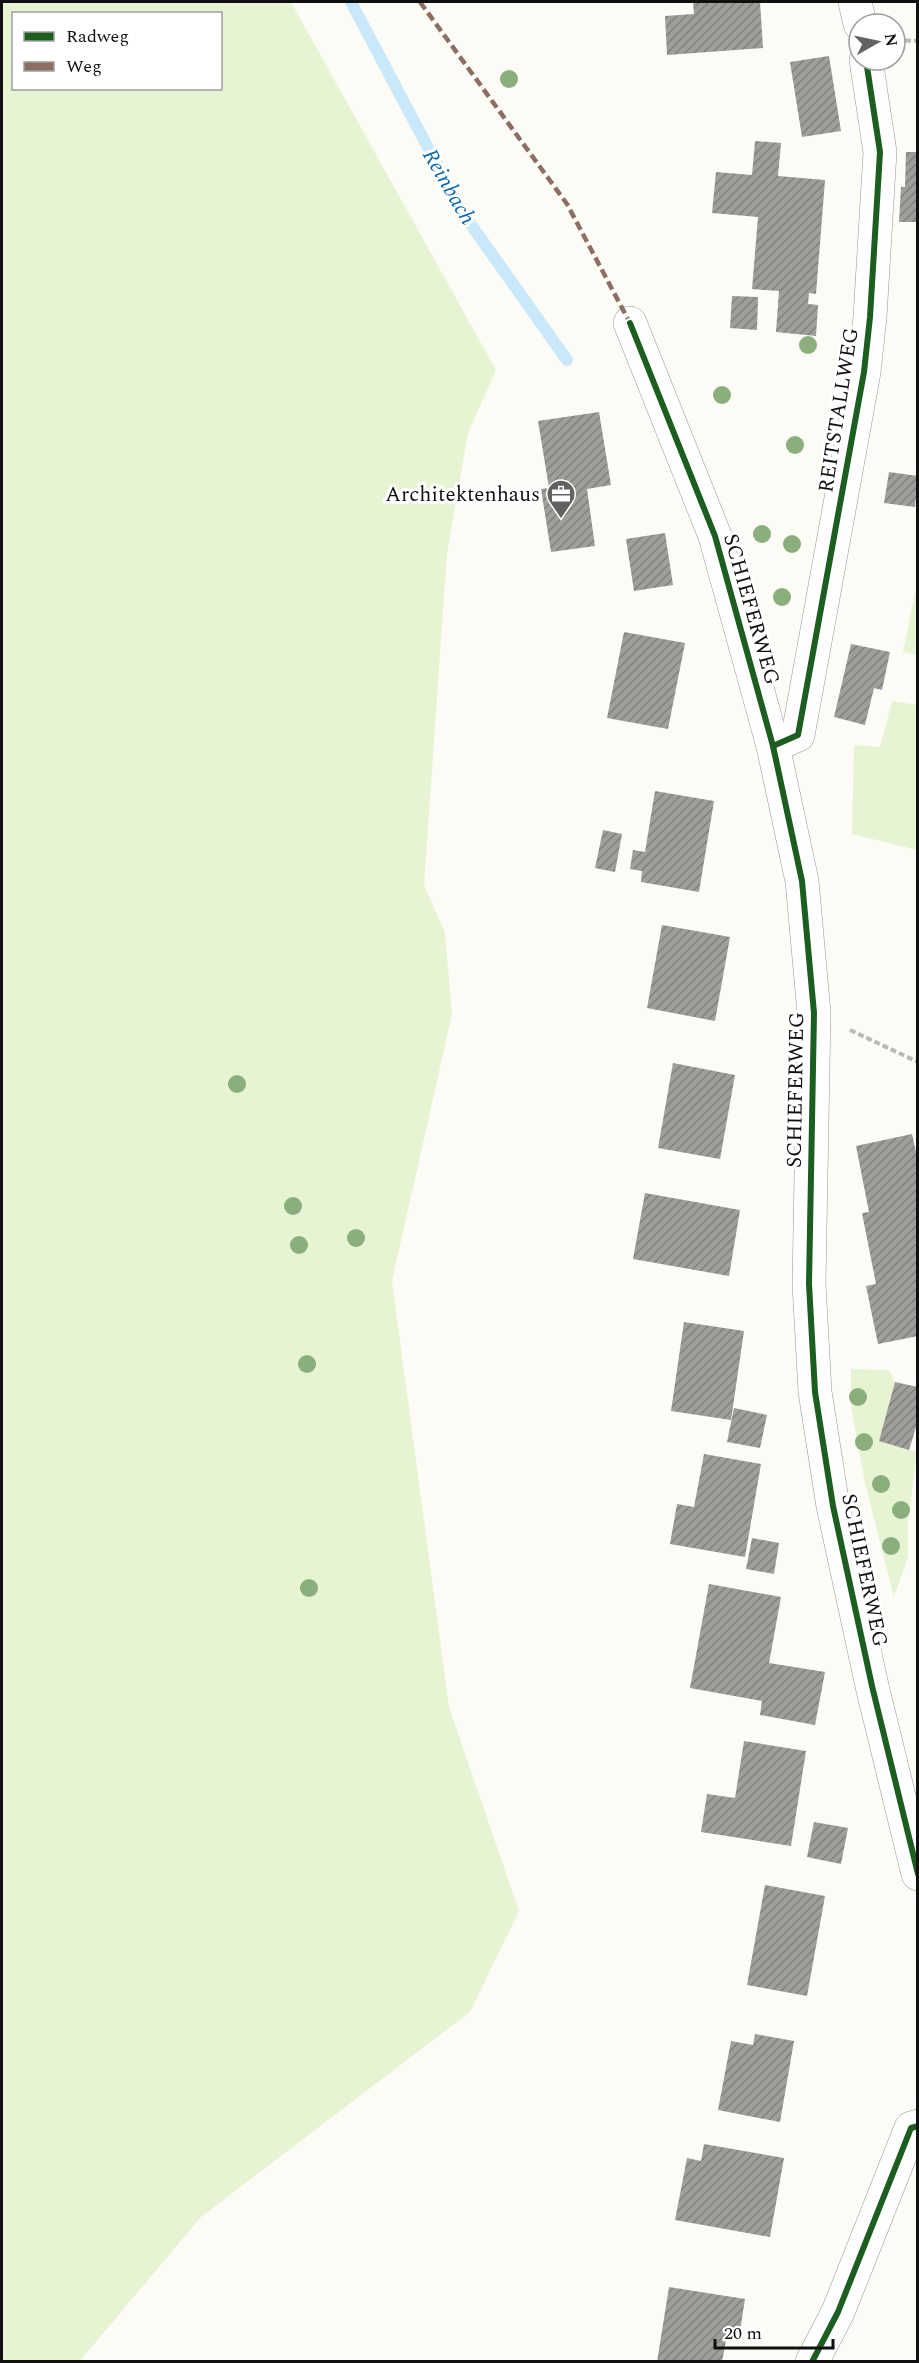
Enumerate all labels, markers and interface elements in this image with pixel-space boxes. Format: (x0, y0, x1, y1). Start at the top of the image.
legend (12, 12, 222, 90)
north arrow (847, 12, 907, 72)
text: Radweg (66, 23, 129, 50)
text: N (878, 31, 904, 48)
text: Weg (66, 53, 102, 80)
water label: Reinbach (414, 142, 484, 231)
street label: REITSTALLWEG (810, 325, 868, 495)
office icon: Architektenhaus (545, 478, 577, 520)
place label: Architektenhaus (385, 479, 540, 511)
street label: SCHIEFERWEG (714, 530, 788, 689)
street label: SCHIEFERWEG (779, 1012, 813, 1168)
street label: SCHIEFERWEG (832, 1491, 896, 1650)
scale bar (715, 2312, 834, 2350)
text: 20 m (724, 2320, 762, 2347)

